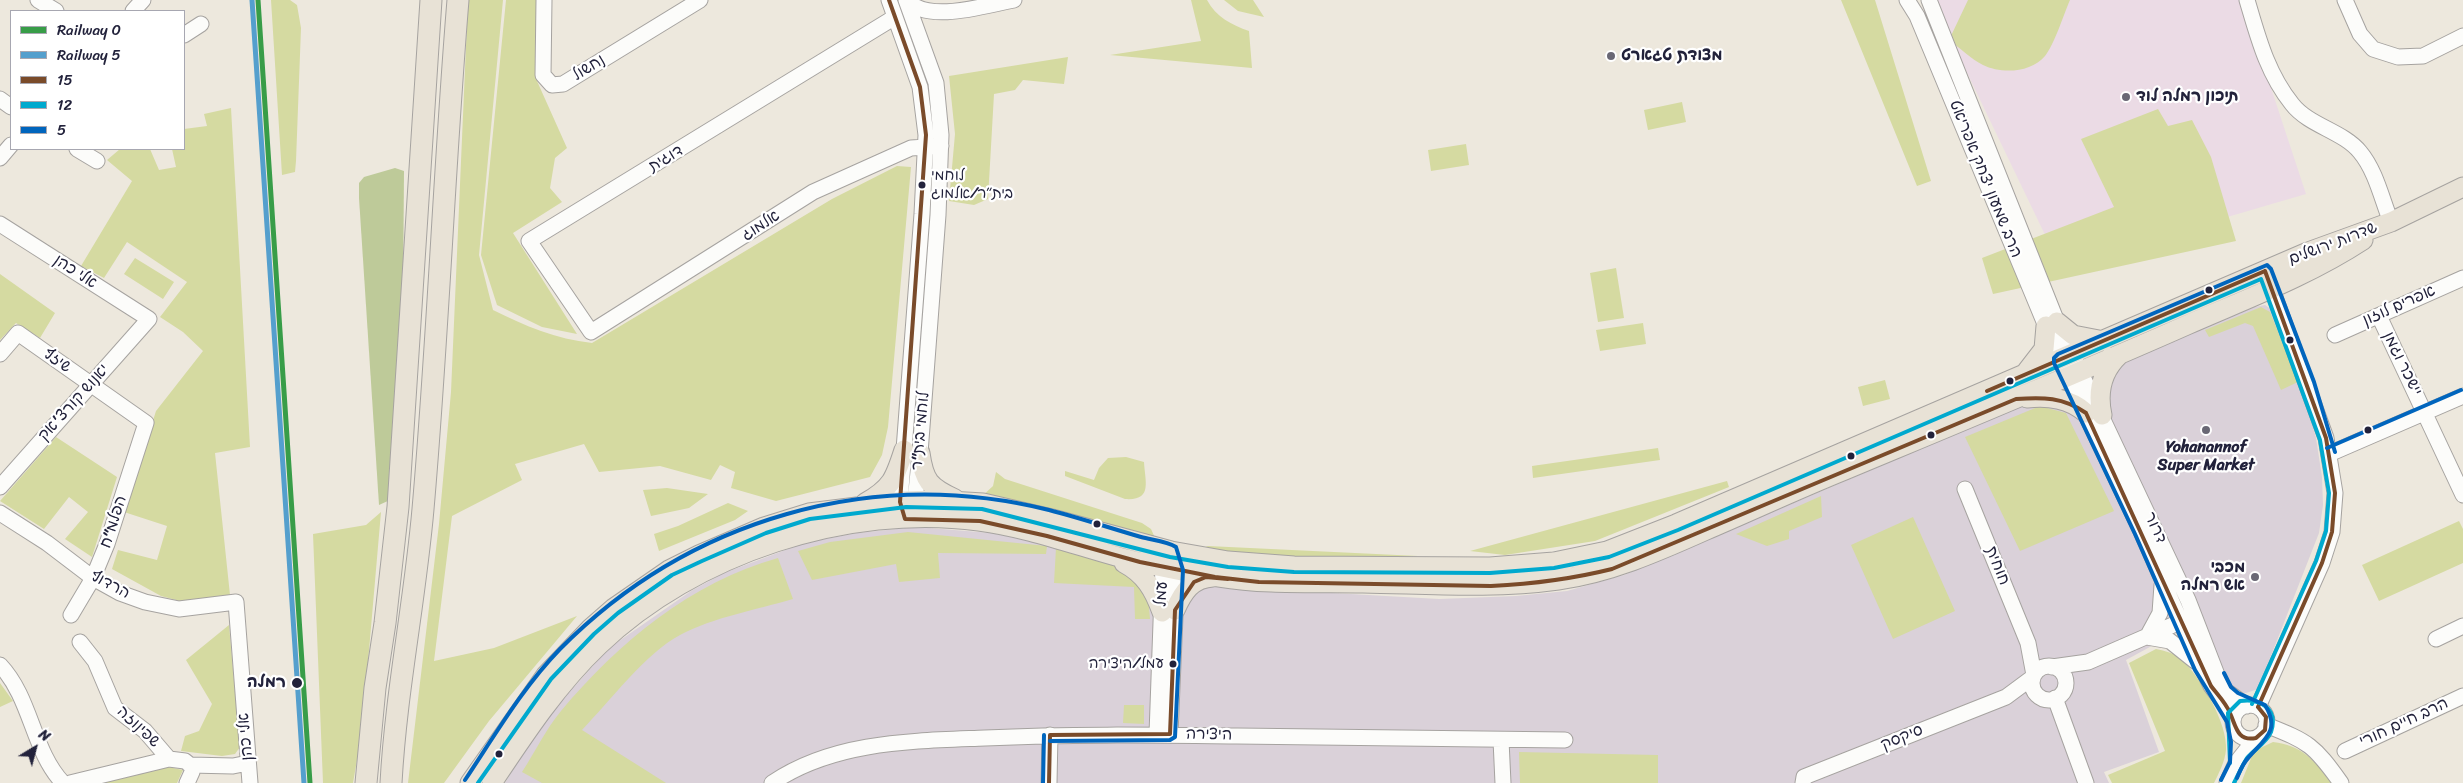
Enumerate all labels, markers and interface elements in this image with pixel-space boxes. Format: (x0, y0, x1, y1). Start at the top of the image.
legend (10, 10, 185, 150)
text: Railway 0 (57, 17, 121, 43)
text: Railway 5 (57, 42, 121, 68)
place label: מצודת טגארט (1621, 46, 1722, 66)
marker: מצודת טגארט (1605, 50, 1617, 62)
street label: נחשול (569, 51, 609, 85)
text: 15 (57, 67, 73, 93)
place label: תיכון רמלה לוד (2136, 87, 2239, 107)
marker: תיכון רמלה לוד (2120, 91, 2132, 103)
text: 12 (57, 92, 72, 118)
street label: הרב שמעון יצחק אפריאט (1945, 97, 2025, 261)
text: 5 (57, 117, 66, 143)
street label: דוגית (645, 141, 687, 177)
place label: לוחמי בית״ר/אלמוג (931, 167, 1013, 202)
marker: לוחמי בית״ר/אלמוג (917, 180, 927, 190)
street label: אלמוג (738, 207, 784, 245)
street label: שדרות ירושלים (2286, 218, 2380, 270)
street label: אלי כהן (50, 251, 100, 293)
street label: אפרים לוזון (2360, 281, 2438, 331)
unlabelled marker (2204, 285, 2214, 295)
street label: יישכר וגמן (2378, 329, 2426, 399)
unlabelled marker (2285, 335, 2295, 345)
street label: שיזף (39, 345, 75, 377)
street label: יאנוש קורצ'אק (35, 361, 113, 445)
unlabelled marker (2005, 376, 2015, 386)
street label: לוחמי בית"ר (908, 391, 934, 471)
marker: Yohanannof Super Market (2200, 424, 2212, 436)
unlabelled marker (2363, 425, 2373, 435)
unlabelled marker (1926, 430, 1936, 440)
place label: Yohanannof Super Market (2158, 438, 2254, 476)
unlabelled marker (1846, 451, 1856, 461)
street label: הפלמ"ח (96, 493, 132, 551)
street label: דרור (2139, 509, 2171, 547)
unlabelled marker (1092, 519, 1102, 529)
street label: חוחית (1981, 544, 2013, 588)
place label: מכבי אש רמלה (2181, 558, 2245, 596)
street label: הרדוף (87, 567, 133, 603)
marker: מכבי אש רמלה (2249, 571, 2261, 583)
street label: עמל (1152, 581, 1172, 607)
place label: עמל/היצירה (1089, 655, 1164, 673)
marker: עמל/היצירה (1168, 659, 1178, 669)
place label: רמלה (247, 673, 286, 693)
marker: רמלה (290, 676, 304, 690)
street label: הרב חיים חורי (2357, 694, 2451, 752)
street label: שפינוזה (112, 702, 164, 752)
street label: אלי כהן (234, 712, 258, 762)
street label: סיקסק (1878, 721, 1926, 755)
north arrow (10, 723, 60, 773)
text: N (33, 723, 56, 749)
street label: היצירה (1186, 725, 1232, 745)
unlabelled marker (494, 749, 504, 759)

